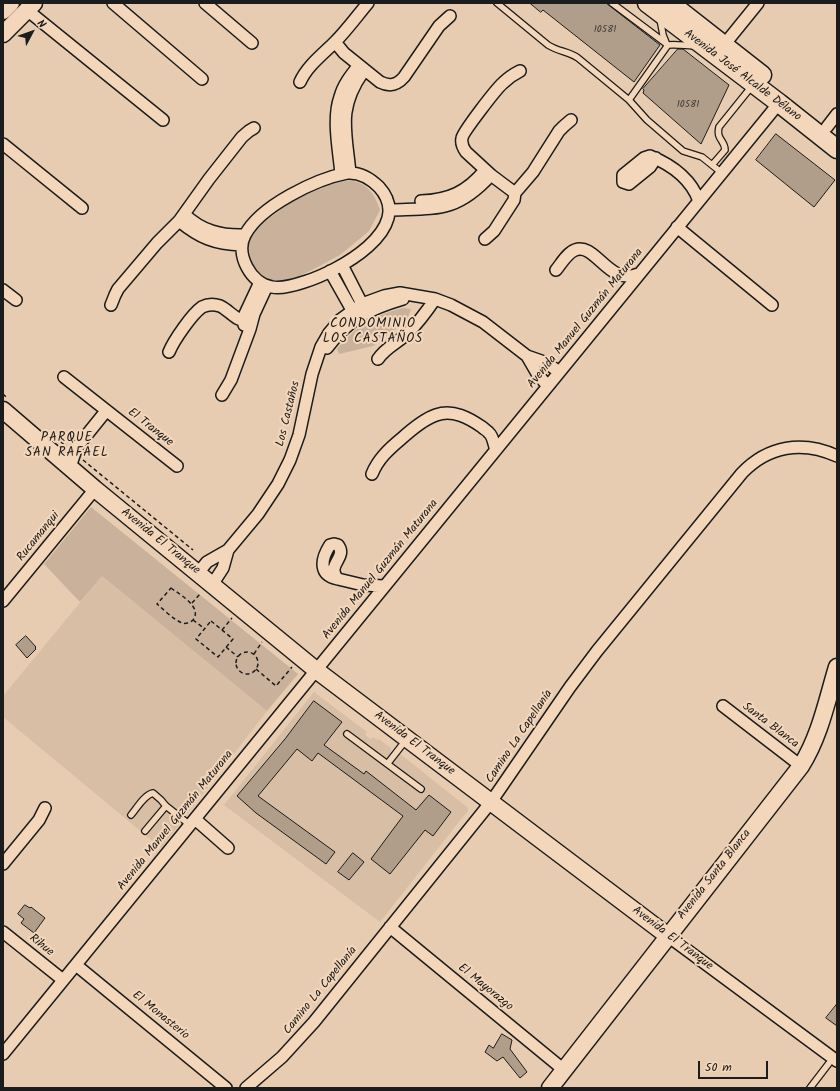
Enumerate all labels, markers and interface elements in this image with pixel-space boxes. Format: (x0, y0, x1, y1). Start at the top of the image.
north arrow (12, 12, 52, 52)
text: N (32, 16, 50, 33)
house number: 10581 (594, 24, 616, 36)
street label: Avenida José Alcalde Délano (680, 27, 804, 125)
house number: 10581 (677, 99, 699, 111)
street label: Avenida Manuel Guzmán Maturana (525, 246, 647, 392)
district label: CONDOMINIO LOS CASTAÑOS (323, 317, 423, 348)
street label: Los Castaños (274, 380, 304, 448)
street label: El Tranque (124, 406, 176, 450)
district label: PARQUE SAN RAFAEL (25, 431, 109, 462)
street label: Avenida Manuel Guzmán Maturana (320, 497, 442, 643)
street label: Avenida El Tranque (118, 506, 202, 578)
street label: Rucamanqui (15, 509, 63, 565)
street label: Camino La Capellanía (483, 688, 557, 786)
street label: Santa Blanca (739, 700, 801, 752)
street label: Avenida El Tranque (371, 709, 457, 779)
street label: Avenida Manuel Guzmán Maturana (115, 748, 237, 894)
street label: Avenida Santa Blanca (675, 827, 755, 923)
street label: Avenida El Tranque (629, 904, 715, 974)
street label: Rihue (26, 932, 56, 960)
street label: Camino La Capellanía (281, 944, 361, 1038)
street label: El Mayorazgo (454, 961, 516, 1015)
street label: El Monasterio (129, 989, 191, 1043)
scale bar (700, 1053, 770, 1079)
text: 50 m (705, 1058, 732, 1077)

